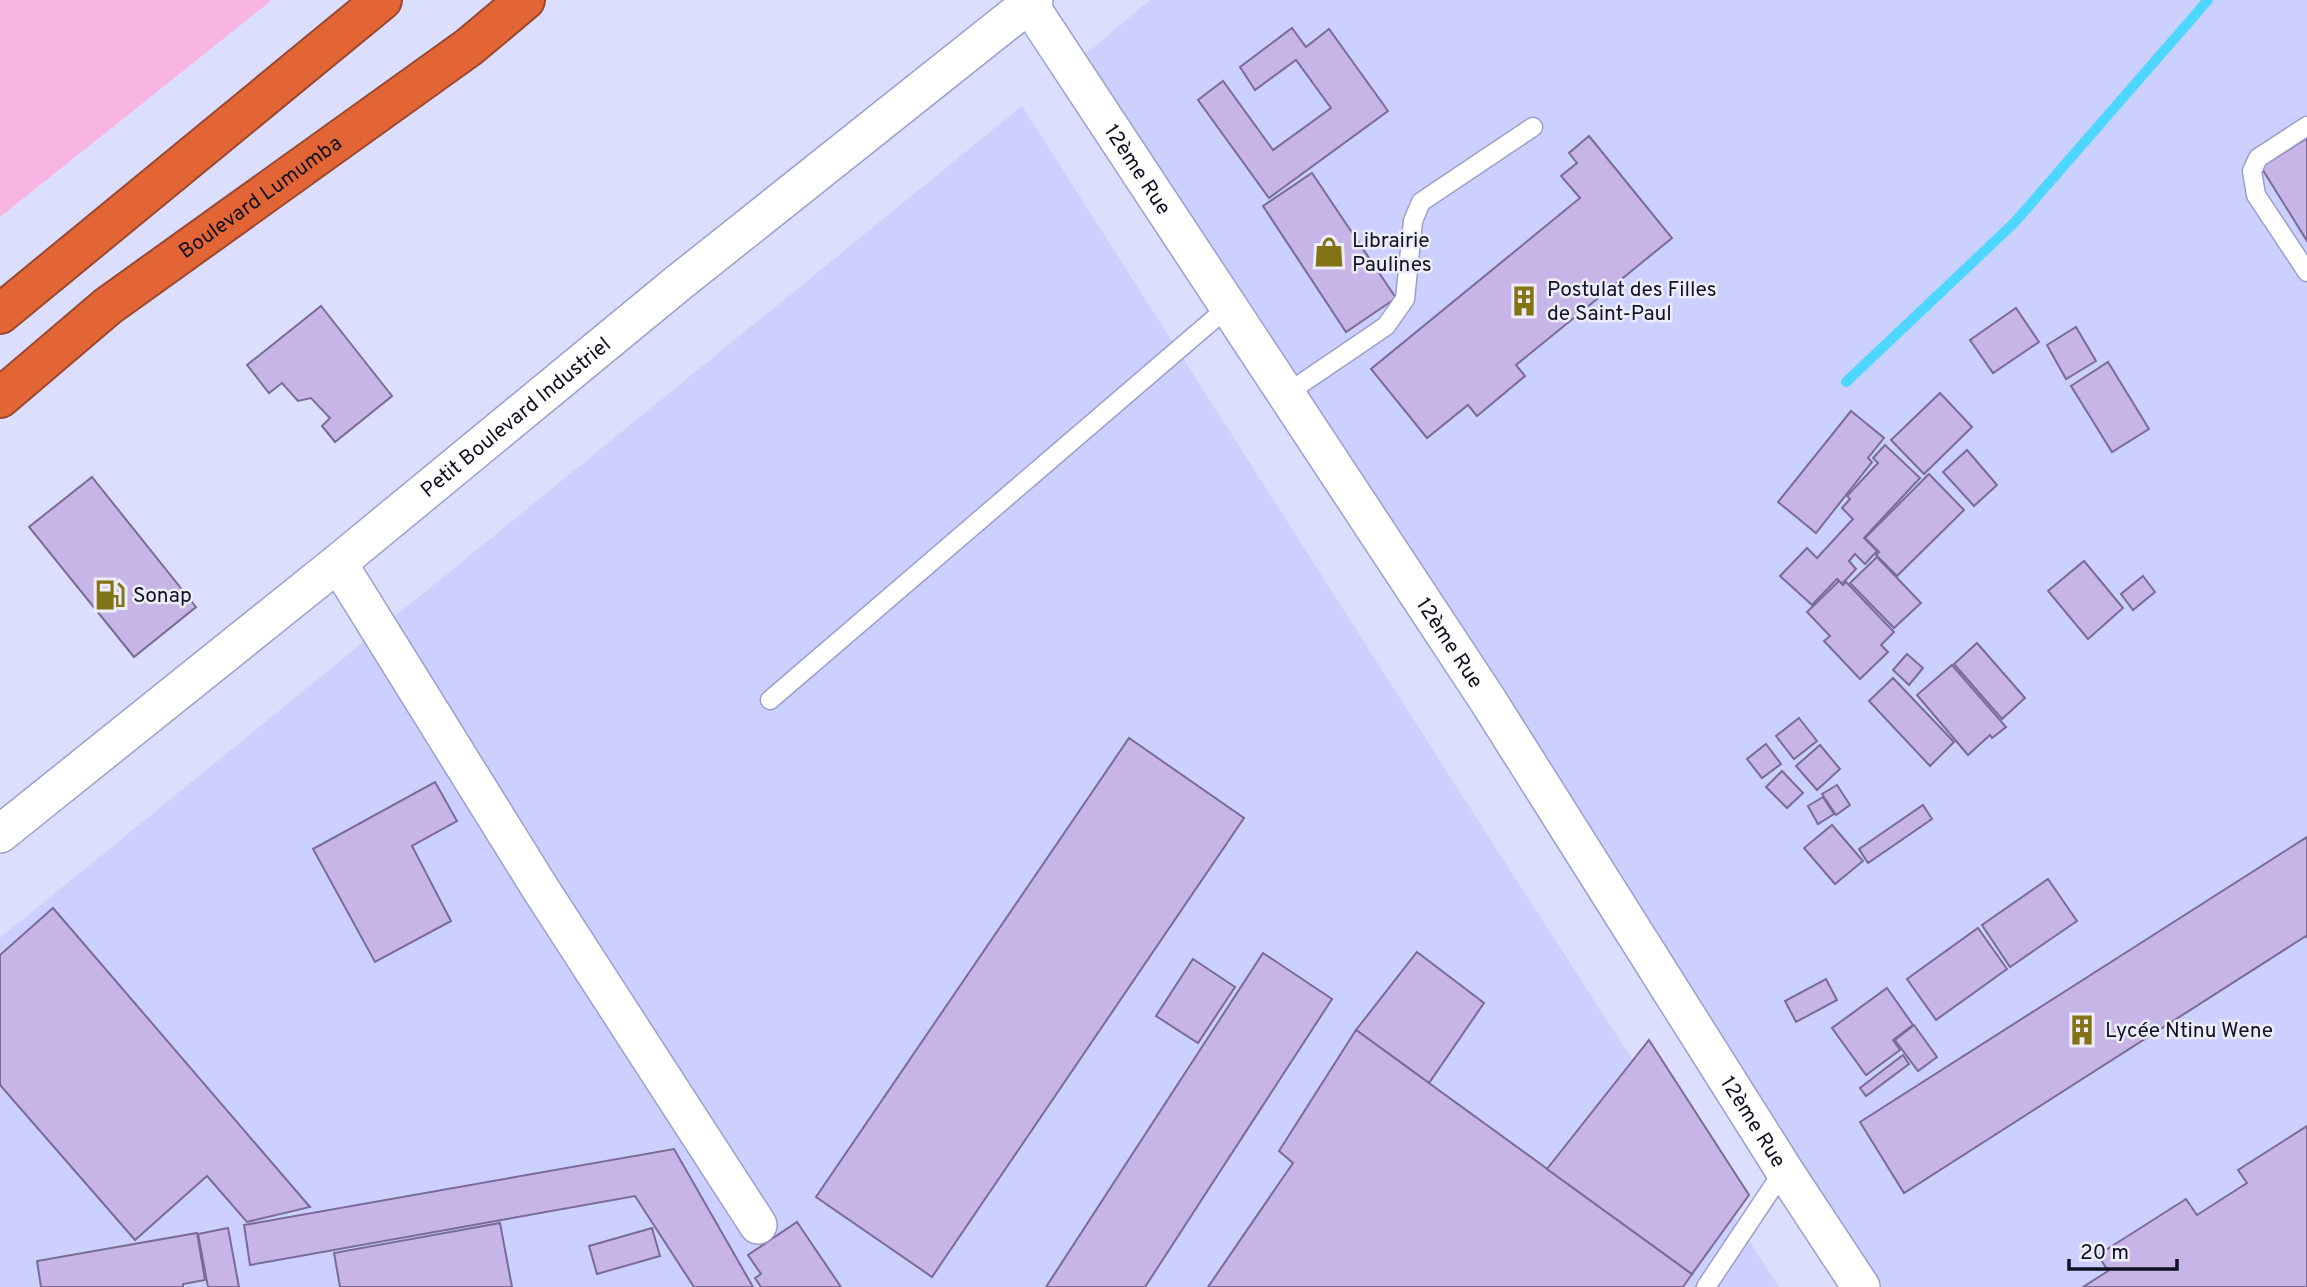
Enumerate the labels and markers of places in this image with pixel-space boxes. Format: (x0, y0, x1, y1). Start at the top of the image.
place label: Librairie Paulines (1352, 228, 1432, 279)
shop icon: Librairie Paulines (1312, 235, 1346, 269)
place label: Postulat des Filles de Saint-Paul (1547, 277, 1717, 328)
building icon: Postulat des Filles de Saint-Paul (1507, 284, 1541, 318)
fuel station icon: Sonap (93, 578, 127, 612)
place label: Sonap (133, 583, 192, 610)
building icon: Lycée Ntinu Wene (2065, 1013, 2099, 1047)
place label: Lycée Ntinu Wene (2105, 1018, 2273, 1045)

